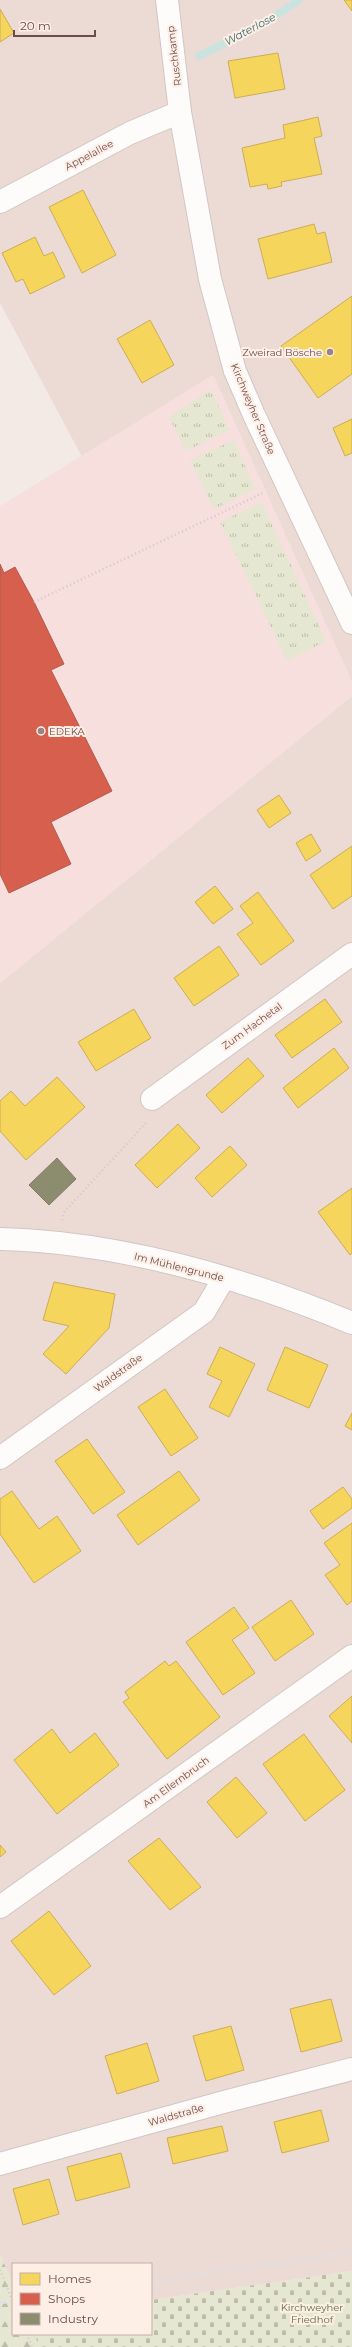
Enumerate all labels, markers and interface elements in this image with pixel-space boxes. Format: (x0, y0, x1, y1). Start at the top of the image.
water label: Waterlose (222, 10, 278, 48)
scale bar (14, 12, 95, 38)
text: 20 m (20, 18, 51, 33)
street label: Ruschkamp (164, 25, 184, 87)
street label: Appelallee (63, 137, 115, 173)
place label: Zweirad Bösche (242, 346, 322, 359)
marker: Zweirad Bösche (325, 347, 335, 357)
street label: Kirchweyher Straße (228, 361, 278, 457)
place label: EDEKA (49, 725, 85, 738)
marker: EDEKA (36, 726, 46, 736)
street label: Zum Hachetal (219, 1000, 285, 1052)
street label: Im Mühlengrunde (133, 1250, 225, 1284)
street label: Waldstraße (91, 1351, 145, 1395)
street label: Am Ellernbruch (140, 1754, 212, 1810)
street label: Waldstraße (147, 2101, 205, 2129)
legend (12, 2263, 152, 2335)
text: Homes (48, 2271, 91, 2286)
text: Shops (48, 2291, 85, 2306)
park label: Kirchweyher Friedhof (281, 2301, 343, 2326)
text: Industry (48, 2311, 98, 2326)

